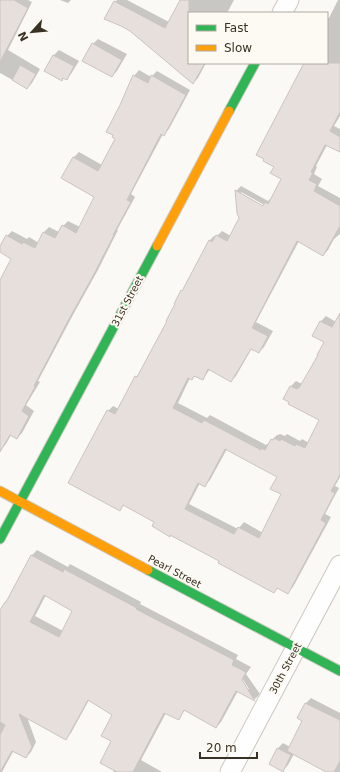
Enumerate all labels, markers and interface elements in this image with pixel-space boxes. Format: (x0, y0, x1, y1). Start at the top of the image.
north arrow (12, 12, 52, 52)
legend (188, 12, 328, 64)
text: Fast (224, 21, 248, 35)
text: N (16, 29, 31, 43)
text: Slow (224, 41, 252, 55)
street label: 31st Street (110, 274, 145, 328)
street label: Pearl Street (146, 553, 203, 590)
street label: 30th Street (267, 641, 304, 696)
scale bar (200, 734, 257, 760)
text: 20 m (206, 741, 237, 755)

